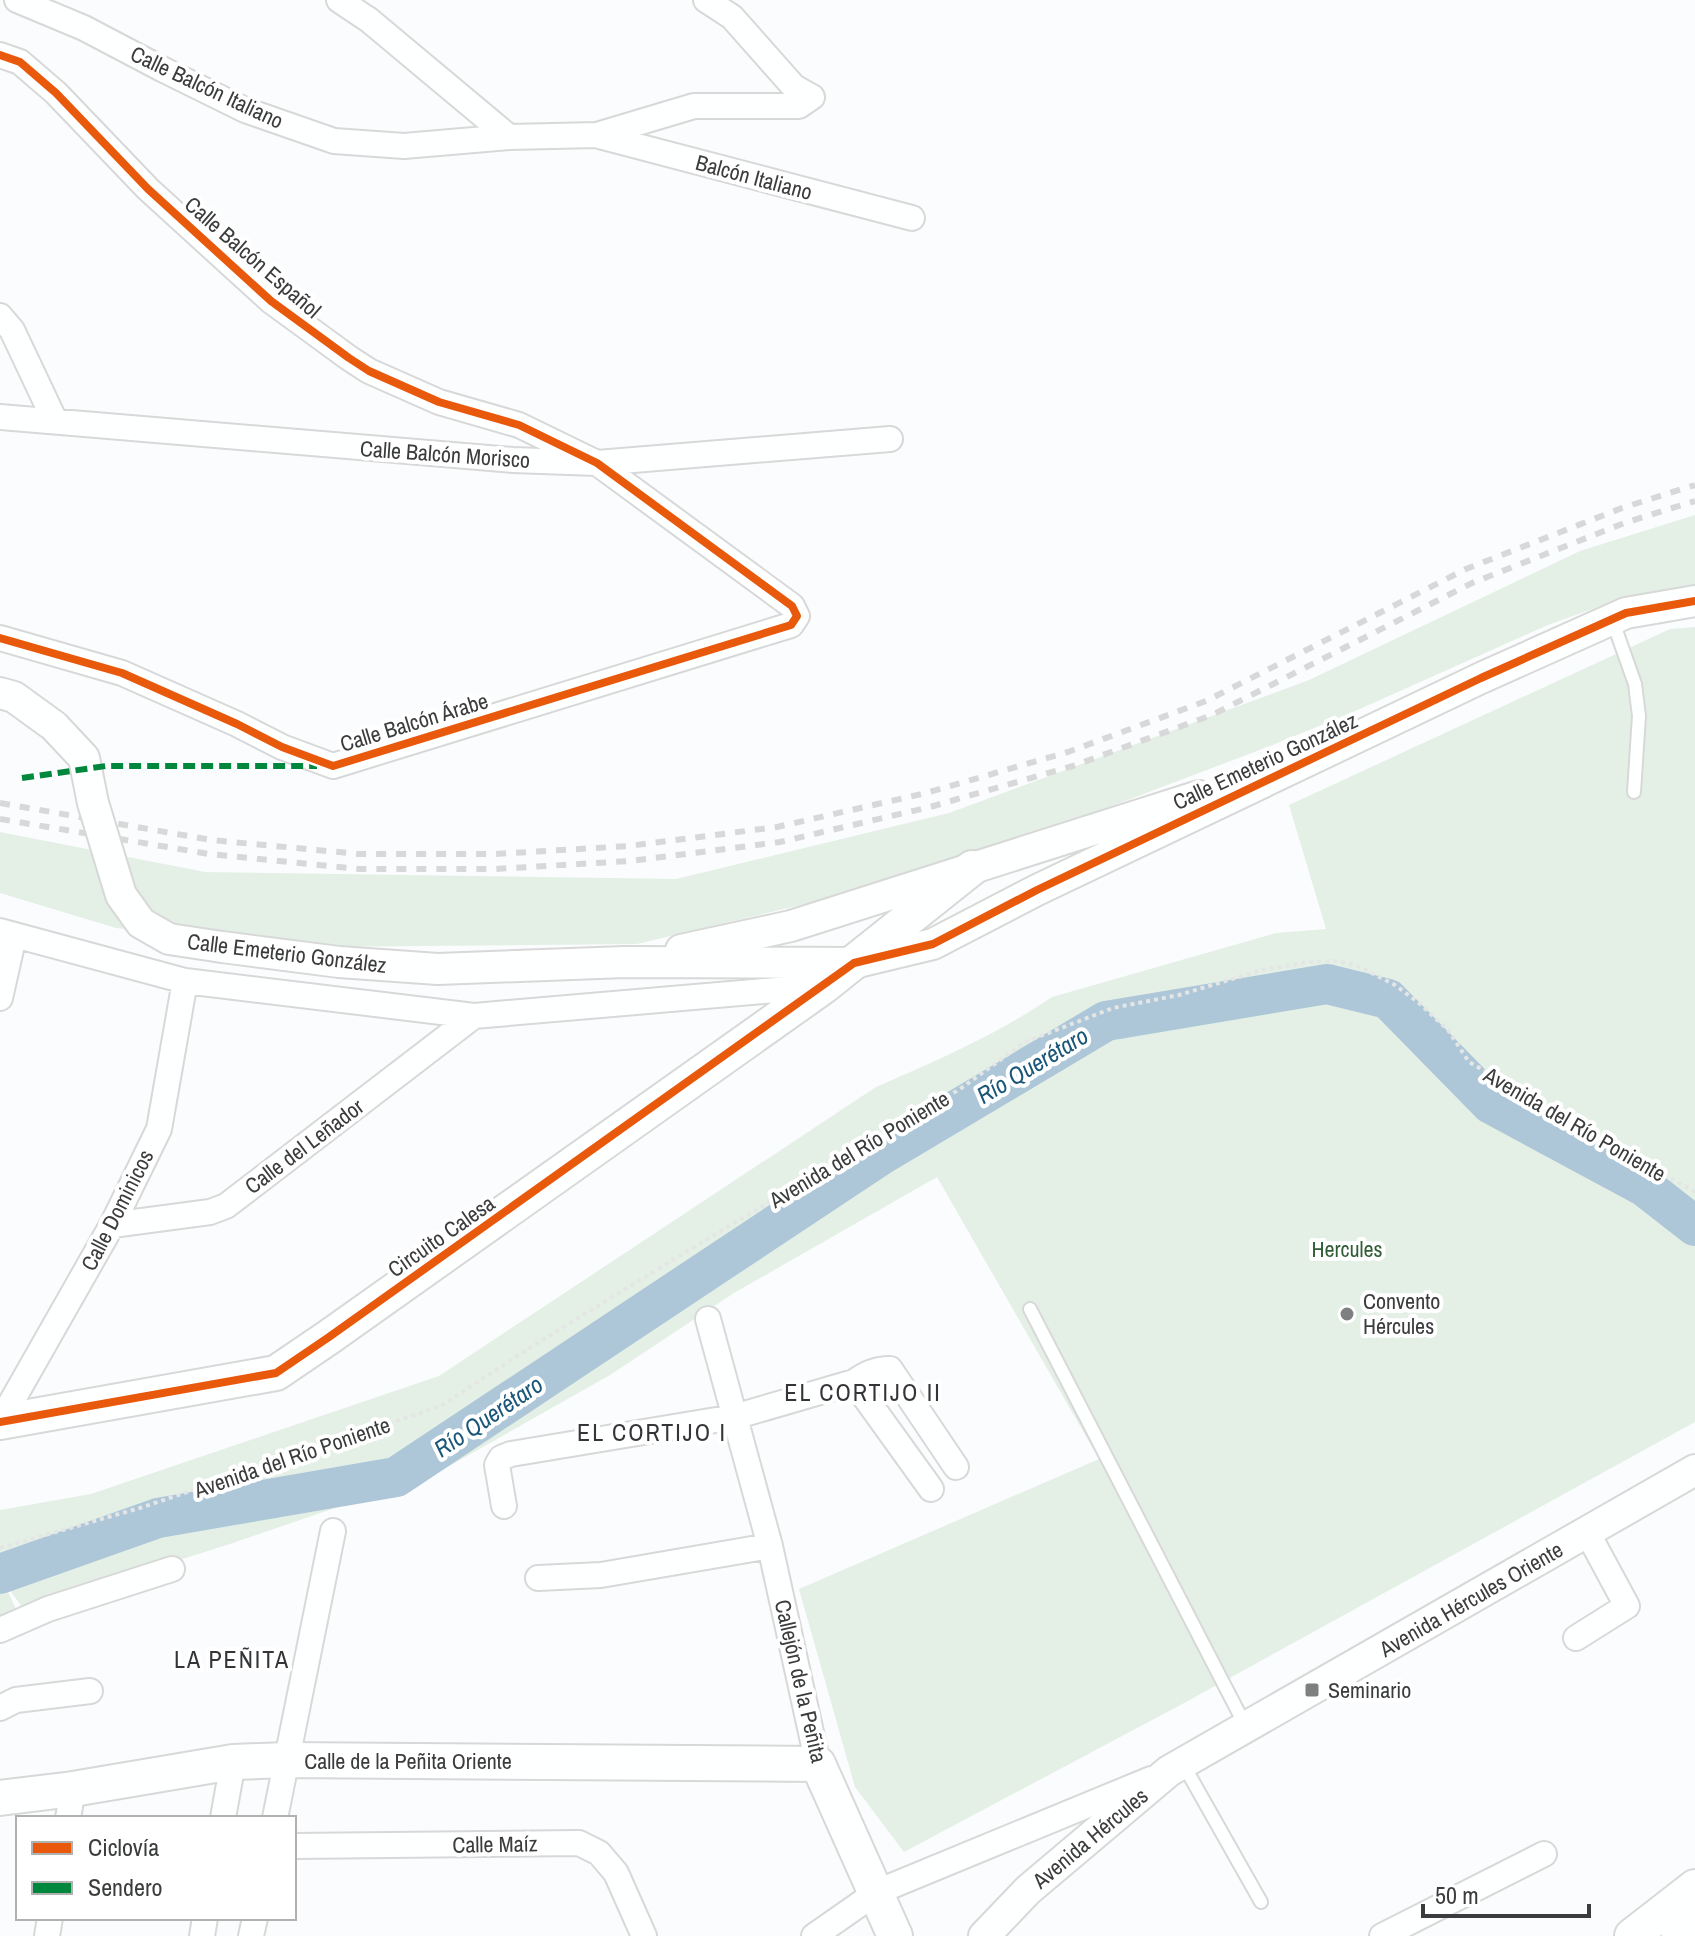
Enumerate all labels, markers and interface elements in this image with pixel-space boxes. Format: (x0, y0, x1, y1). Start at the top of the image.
street label: Calle Balcón Italiano (126, 38, 288, 136)
street label: Balcón Italiano (692, 147, 816, 207)
street label: Calle Balcón Español (178, 189, 328, 325)
street label: Calle Balcón Morisco (359, 433, 531, 475)
street label: Calle Balcón Árabe (336, 685, 492, 759)
street label: Calle Emeterio González (1168, 705, 1362, 817)
street label: Calle Emeterio González (186, 926, 388, 980)
water label: Río Querétaro (970, 1019, 1094, 1111)
street label: Avenida del Río Poniente (1478, 1059, 1671, 1188)
street label: Avenida del Río Poniente (762, 1083, 955, 1215)
street label: Calle del Leñador (239, 1091, 369, 1201)
street label: Calle Dominicos (74, 1144, 160, 1276)
street label: Circuito Calesa (381, 1188, 501, 1284)
park label: Hercules (1311, 1234, 1383, 1264)
place label: Convento Hércules (1363, 1286, 1440, 1341)
marker: Convento Hércules (1338, 1305, 1356, 1323)
water label: Río Querétaro (427, 1368, 549, 1464)
district label: EL CORTIJO II (784, 1376, 942, 1408)
street label: Avenida del Río Poniente (189, 1409, 394, 1505)
district label: EL CORTIJO I (577, 1416, 727, 1448)
street label: Avenida Hércules Oriente (1373, 1534, 1568, 1664)
street label: Callejón de la Peñita (768, 1597, 834, 1765)
district label: LA PEÑITA (174, 1643, 290, 1675)
place label: Seminario (1328, 1675, 1411, 1705)
marker: Seminario (1303, 1681, 1321, 1699)
street label: Calle de la Peñita Oriente (304, 1746, 512, 1776)
street label: Avenida Hércules (1025, 1781, 1154, 1896)
legend (16, 1816, 296, 1920)
street label: Calle Maíz (452, 1828, 538, 1860)
text: Ciclovía (88, 1831, 159, 1863)
scale bar (1423, 1868, 1589, 1918)
text: Sendero (88, 1871, 162, 1903)
text: 50 m (1435, 1879, 1479, 1911)

